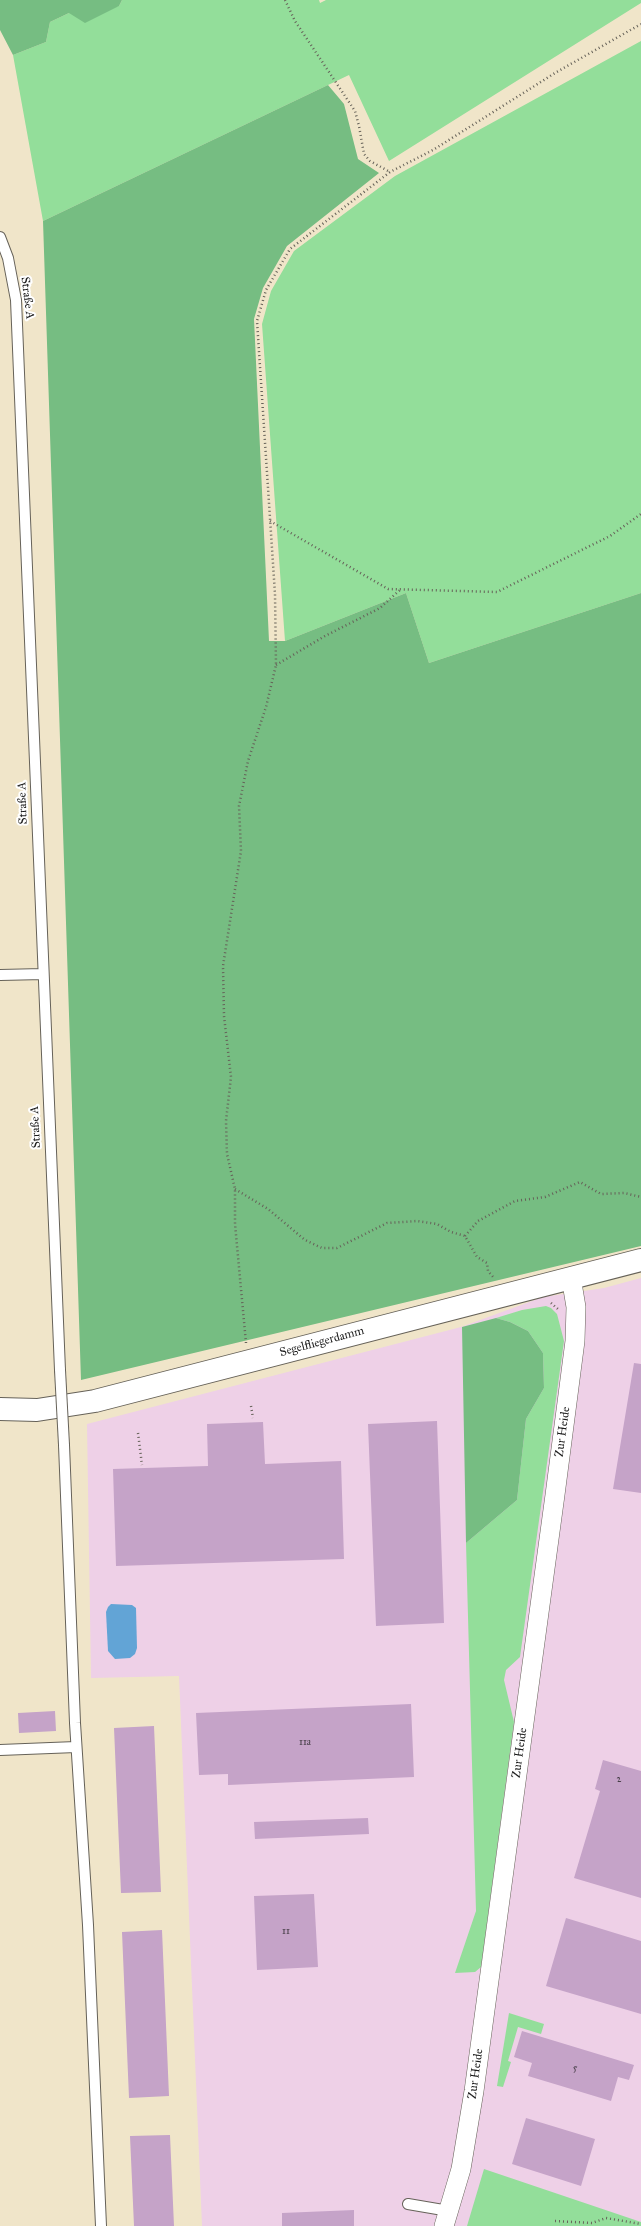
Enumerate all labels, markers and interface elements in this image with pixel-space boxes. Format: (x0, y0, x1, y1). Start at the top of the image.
street label: Straße A (17, 276, 37, 320)
street label: Straße A (15, 781, 31, 825)
street label: Straße A (28, 1105, 44, 1149)
street label: Segelfliegerdamm (278, 1324, 366, 1360)
street label: Zur Heide (552, 1406, 574, 1458)
street label: Zur Heide (509, 1727, 531, 1779)
house number: 11a (299, 1737, 311, 1749)
house number: 2 (617, 1774, 621, 1786)
house number: 11 (282, 1926, 290, 1938)
street label: Zur Heide (465, 2048, 487, 2100)
house number: 5 (573, 2063, 577, 2075)

